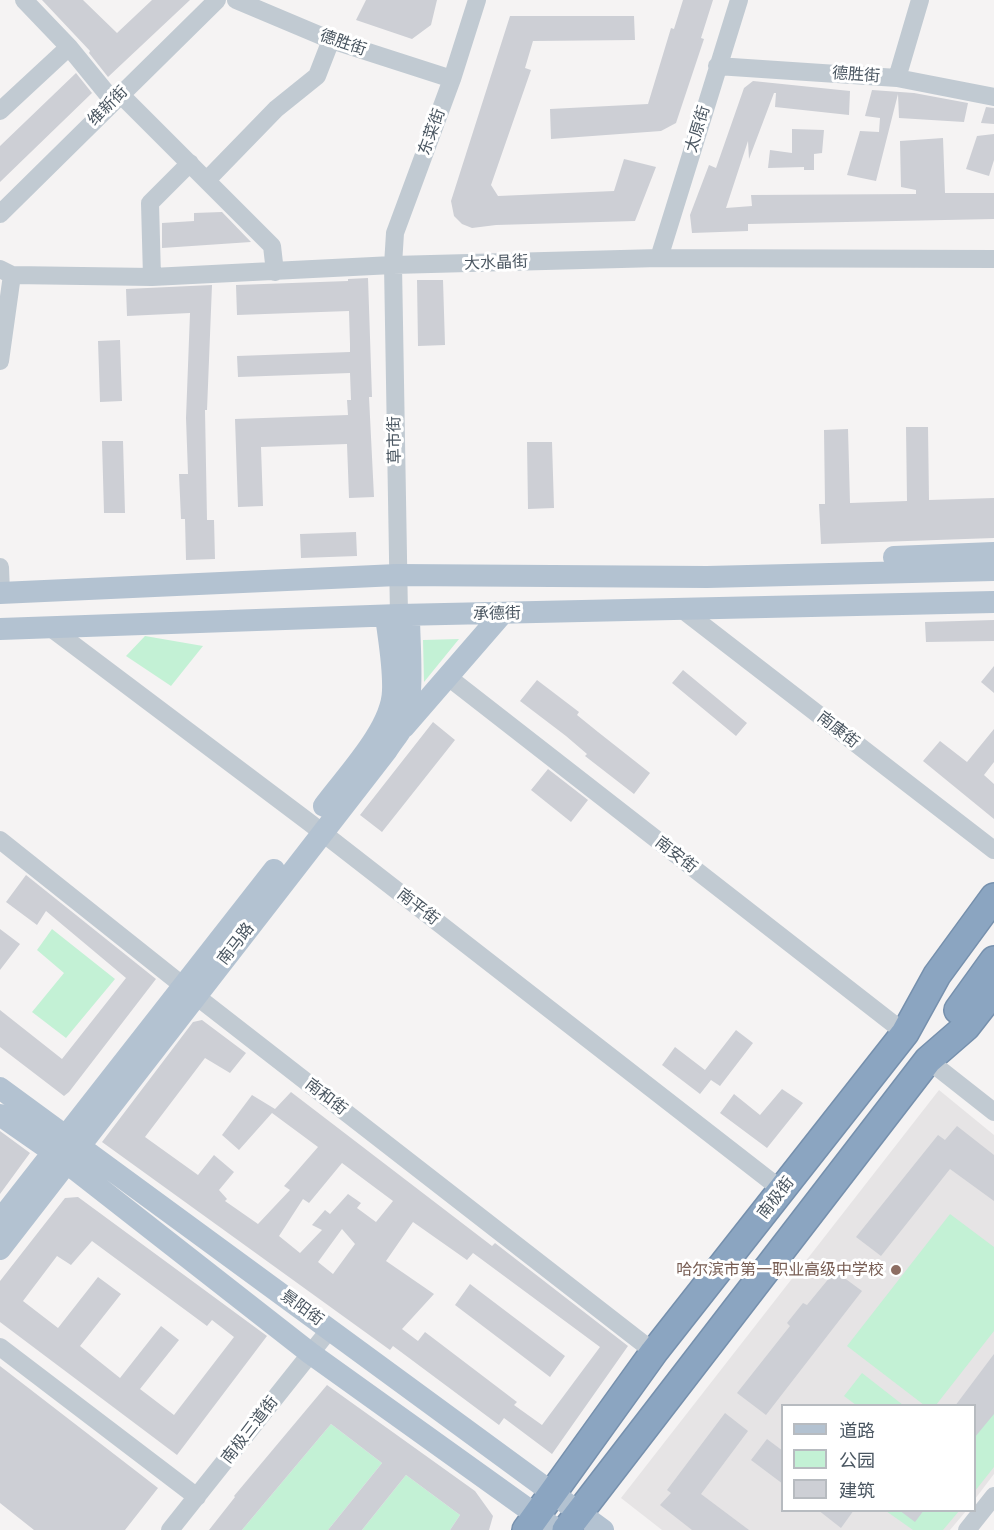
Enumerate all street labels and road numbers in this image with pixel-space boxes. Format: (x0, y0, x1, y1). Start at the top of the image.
street label: 德胜街 (317, 26, 369, 60)
street label: 德胜街 (831, 64, 881, 86)
street label: 维新街 (84, 82, 132, 130)
street label: 太原街 (682, 103, 714, 155)
street label: 东菜街 (415, 106, 449, 158)
street label: 大水晶街 (464, 252, 528, 274)
street label: 草市街 (385, 416, 405, 464)
street label: 承德街 (473, 604, 521, 624)
street label: 南康街 (813, 708, 863, 752)
street label: 南安街 (651, 833, 701, 877)
street label: 南平街 (393, 885, 443, 929)
street label: 南马路 (214, 919, 258, 969)
street label: 南和街 (301, 1075, 351, 1119)
street label: 南极街 (754, 1173, 798, 1223)
street label: 景阳街 (277, 1286, 327, 1330)
street label: 南极三道街 (218, 1393, 282, 1467)

